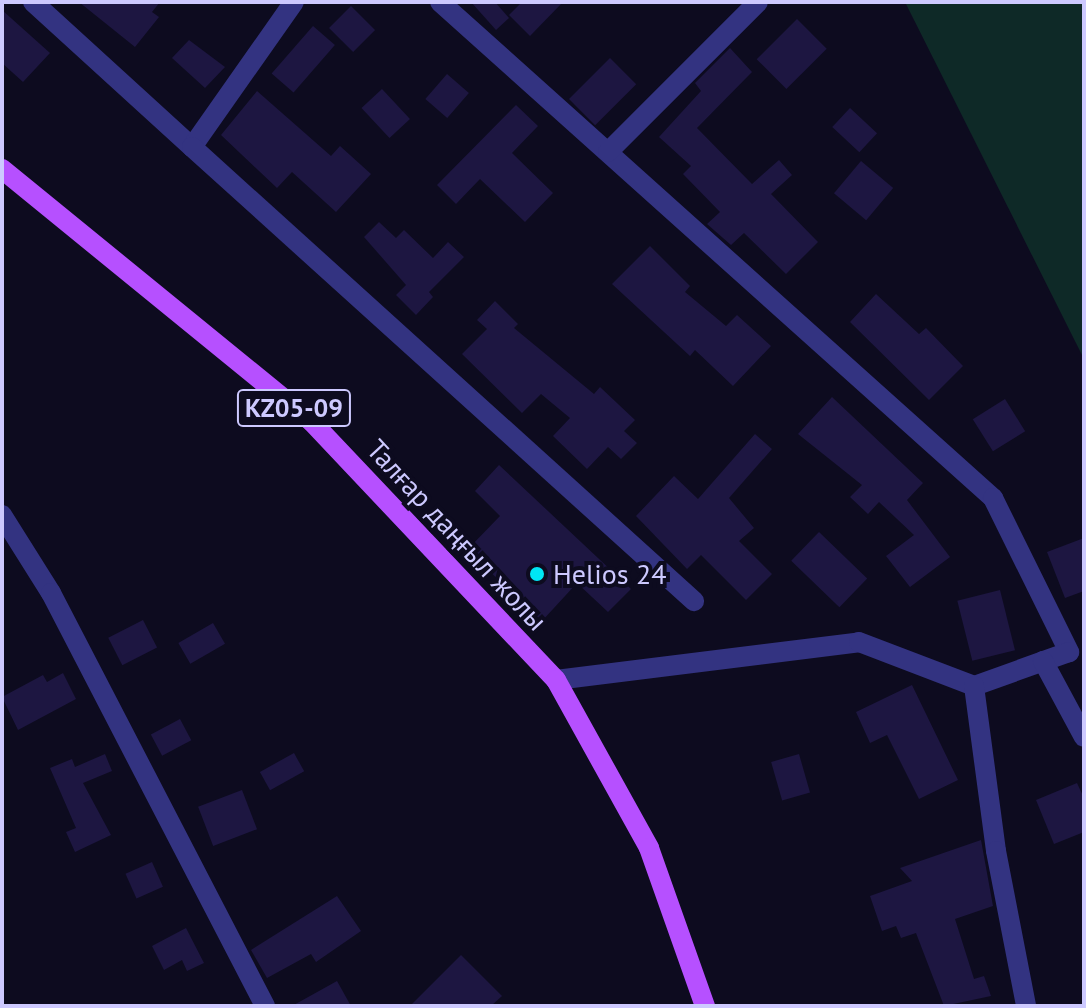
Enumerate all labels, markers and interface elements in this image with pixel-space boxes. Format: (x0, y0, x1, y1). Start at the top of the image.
road number: KZ05-09 (236, 386, 352, 430)
street label: Талғар даңғыл жолы (360, 433, 554, 637)
place label: Helios 24 (553, 557, 667, 591)
marker: Helios 24 (528, 565, 546, 583)

